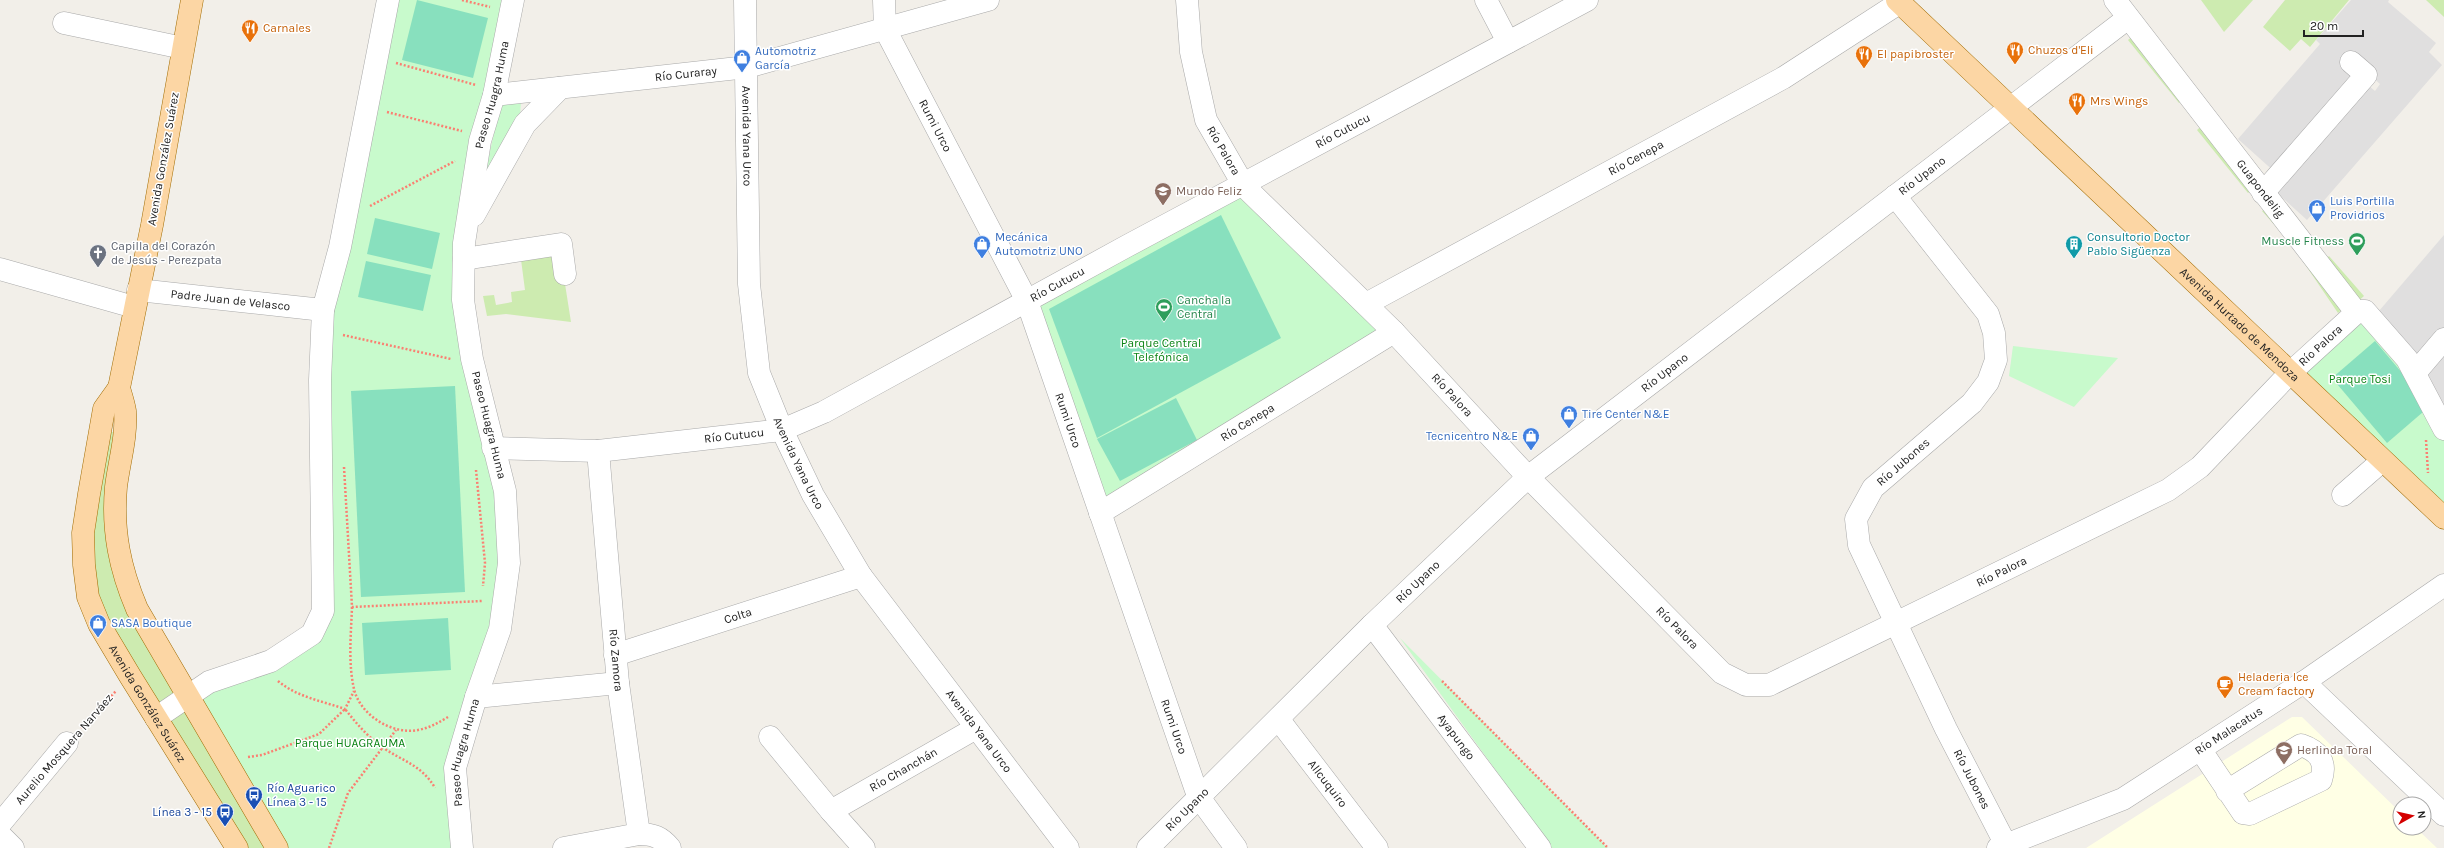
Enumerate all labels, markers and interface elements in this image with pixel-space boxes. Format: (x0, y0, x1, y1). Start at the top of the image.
scale bar (2304, 12, 2363, 38)
restaurant icon: Carnales (240, 18, 260, 43)
text: 20 m (2310, 19, 2338, 33)
place label: Carnales (263, 21, 311, 35)
street label: Paseo Huagra Huma (472, 40, 512, 150)
restaurant icon: Chuzos d'Eli (2005, 40, 2025, 65)
place label: Chuzos d'Eli (2028, 43, 2094, 57)
place label: Automotriz García (755, 44, 816, 72)
restaurant icon: El papibroster (1854, 44, 1874, 69)
place label: El papibroster (1877, 47, 1954, 61)
shop icon: Automotriz García (732, 48, 752, 73)
street label: Río Curaray (654, 63, 718, 84)
street label: Avenida Yana Urco (739, 86, 755, 186)
street label: Avenida González Suárez (144, 91, 182, 227)
restaurant icon: Mrs Wings (2067, 91, 2087, 116)
place label: Mrs Wings (2090, 94, 2148, 108)
street label: Rumi Urco (916, 97, 955, 154)
street label: Río Cutucu (1313, 110, 1373, 151)
street label: Río Palora (1204, 123, 1243, 178)
street label: Río Cenepa (1606, 137, 1666, 178)
street label: Río Upano (1896, 153, 1948, 198)
street label: Guapondelig (2234, 157, 2287, 220)
school or university icon: Mundo Feliz (1153, 181, 1173, 206)
place label: Mundo Feliz (1176, 184, 1242, 198)
place label: Luis Portilla Providrios (2330, 194, 2395, 222)
shop icon: Luis Portilla Providrios (2307, 198, 2327, 223)
place label: Mecánica Automotriz UNO (995, 230, 1083, 258)
place label: Consultorio Doctor Pablo Sigüenza (2087, 230, 2190, 258)
sports icon: Muscle Fitness (2347, 231, 2367, 256)
shop icon: Mecánica Automotriz UNO (972, 234, 992, 259)
building icon: Consultorio Doctor Pablo Sigüenza (2064, 234, 2084, 259)
place label: Muscle Fitness (2261, 234, 2344, 248)
place label: Capilla del Corazón de Jesús - Perezpata (111, 239, 222, 267)
church icon: Capilla del Corazón de Jesús - Perezpata (88, 243, 108, 268)
street label: Río Cutucu (1028, 264, 1087, 305)
street label: Avenida Hurtado de Mendoza (2177, 265, 2302, 384)
street label: Padre Juan de Velasco (170, 287, 291, 313)
place label: Cancha la Central (1177, 293, 1231, 321)
sports icon: Cancha la Central (1154, 297, 1174, 322)
street label: Río Palora (2296, 322, 2345, 369)
park label: Parque Central Telefónica (1121, 336, 1201, 364)
street label: Río Upano (1638, 350, 1691, 395)
street label: Paseo Huagra Huma (469, 370, 509, 480)
street label: Río Palora (1429, 370, 1476, 420)
park label: Parque Tosi (2329, 372, 2391, 386)
street label: Rumi Urco (1052, 391, 1084, 450)
street label: Río Cenepa (1218, 400, 1277, 444)
shop icon: Tire Center N&E (1559, 404, 1579, 429)
place label: Tire Center N&E (1582, 407, 1669, 421)
street label: Avenida Yana Urco (771, 415, 827, 512)
street label: Río Cutucu (703, 425, 765, 446)
shop icon: Tecnicentro N&E (1521, 426, 1541, 451)
place label: Tecnicentro N&E (1426, 429, 1518, 443)
street label: Río Jubones (1874, 435, 1932, 489)
street label: Río Palora (1974, 553, 2029, 590)
street label: Río Upano (1393, 557, 1443, 606)
street label: Río Palora (1653, 604, 1701, 652)
street label: Colta (722, 605, 753, 627)
shop icon: SASA Boutique (88, 613, 108, 638)
place label: SASA Boutique (111, 616, 192, 630)
street label: Río Zamora (606, 628, 626, 692)
street label: Avenida González Suárez (106, 642, 189, 765)
place label: Heladeria Ice Cream factory (2238, 670, 2315, 698)
cafe icon: Heladeria Ice Cream factory (2215, 674, 2235, 699)
street label: Avenida Yana Urco (943, 687, 1015, 775)
street label: Aurelio Mosquera Narváez (12, 691, 116, 807)
street label: Paseo Huagra Huma (447, 697, 482, 807)
street label: Rumi Urco (1158, 697, 1190, 756)
street label: Río Malacatus (2192, 704, 2265, 758)
street label: Ayapungo (1435, 711, 1478, 762)
park label: Parque HUAGRAUMA (295, 736, 405, 750)
school or university icon: Herlinda Toral (2274, 740, 2294, 765)
place label: Herlinda Toral (2297, 743, 2372, 757)
street label: Río Chanchán (867, 745, 940, 795)
street label: Río Jubones (1951, 747, 1993, 812)
street label: Allcuquiro (1305, 757, 1350, 810)
place label: Río Aguarico Línea 3 - 15 (267, 781, 336, 809)
bus stop icon: Río Aguarico Línea 3 - 15 (244, 785, 264, 810)
street label: Río Upano (1162, 785, 1212, 834)
north arrow (2392, 796, 2432, 836)
bus stop icon: Línea 3 - 15 (215, 802, 235, 827)
place label: Línea 3 - 15 (152, 805, 212, 819)
text: N (2414, 810, 2428, 819)

